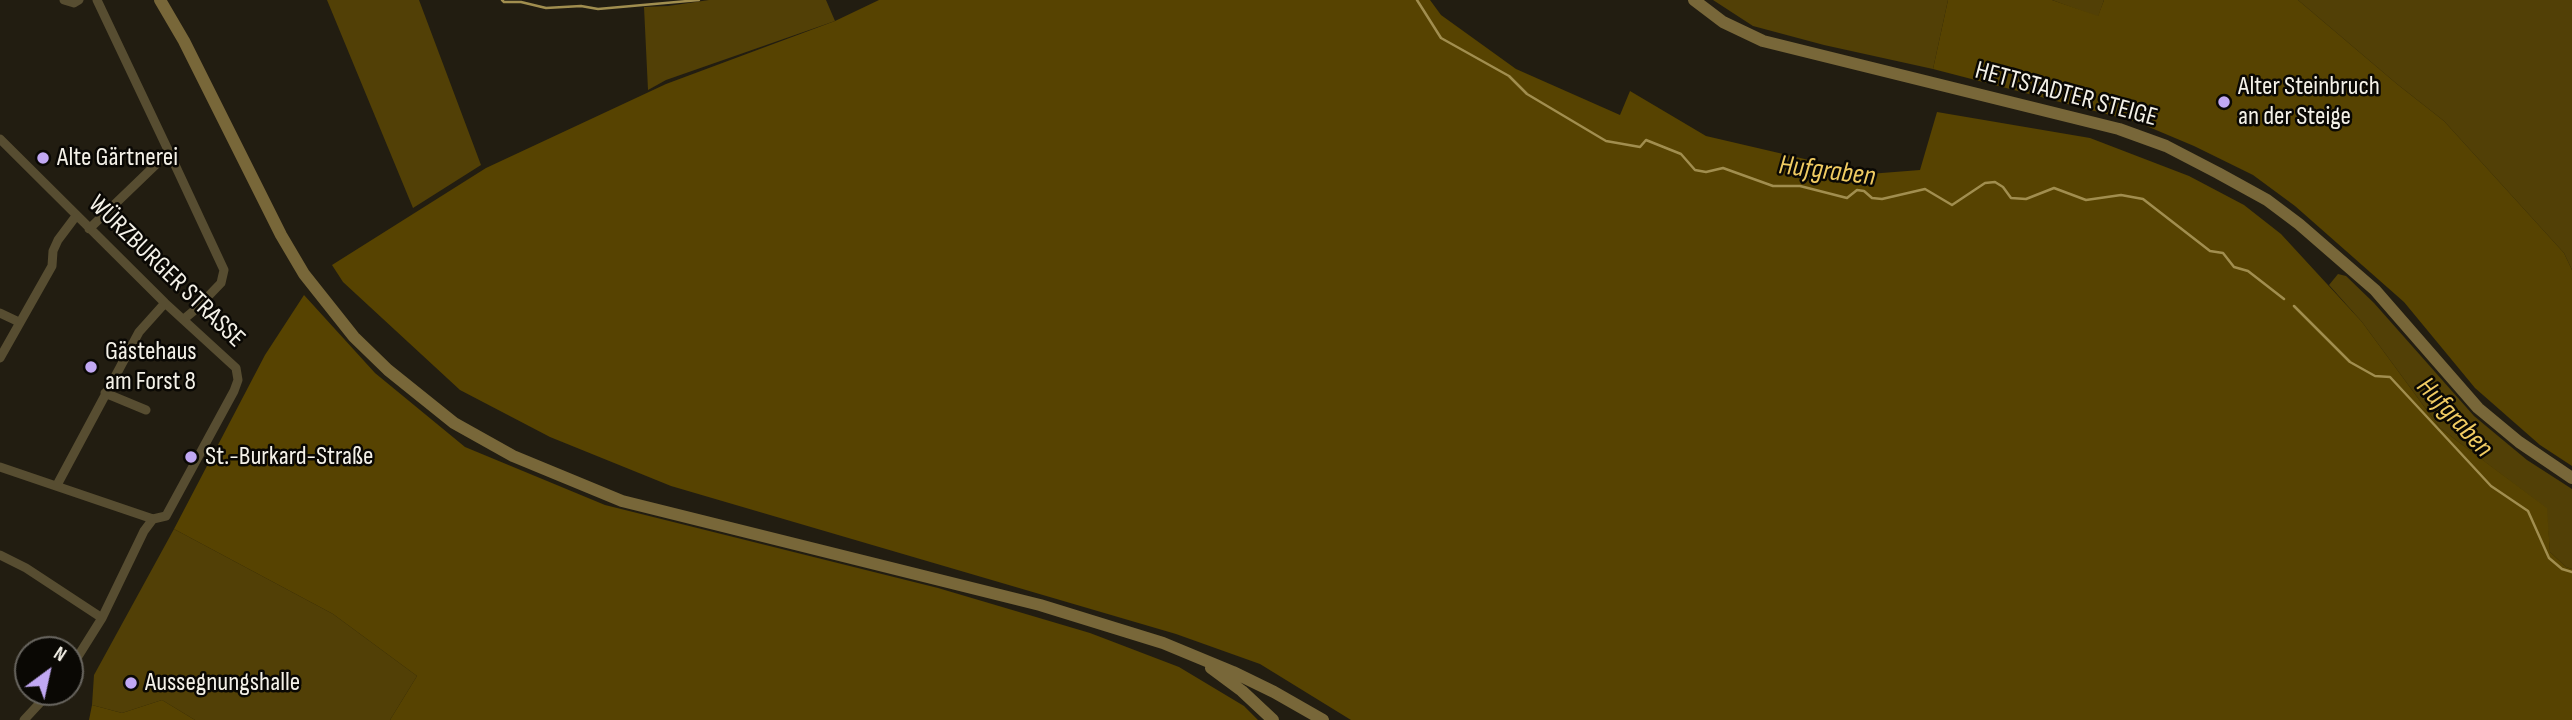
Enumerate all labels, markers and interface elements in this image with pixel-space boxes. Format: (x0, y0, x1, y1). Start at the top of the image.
street label: HETTSTADTER STEIGE (1971, 56, 2161, 134)
place label: Alter Steinbruch an der Steige (2238, 71, 2380, 132)
marker: Alter Steinbruch an der Steige (2216, 94, 2232, 110)
place label: Alte Gärtnerei (57, 142, 178, 174)
water label: Hufgraben (1777, 149, 1877, 195)
marker: Alte Gärtnerei (35, 150, 51, 166)
street label: WÜRZBURGER STRASSE (81, 189, 251, 355)
place label: Gästehaus am Forst 8 (105, 336, 197, 398)
marker: Gästehaus am Forst 8 (83, 359, 99, 375)
water label: Hufgraben (2409, 371, 2499, 465)
place label: St.-Burkard-Straße (205, 441, 373, 473)
marker: St.-Burkard-Straße (183, 449, 199, 465)
north arrow (14, 636, 84, 706)
text: N (49, 642, 70, 667)
place label: Aussegnungshalle (145, 667, 300, 699)
marker: Aussegnungshalle (123, 675, 139, 691)

